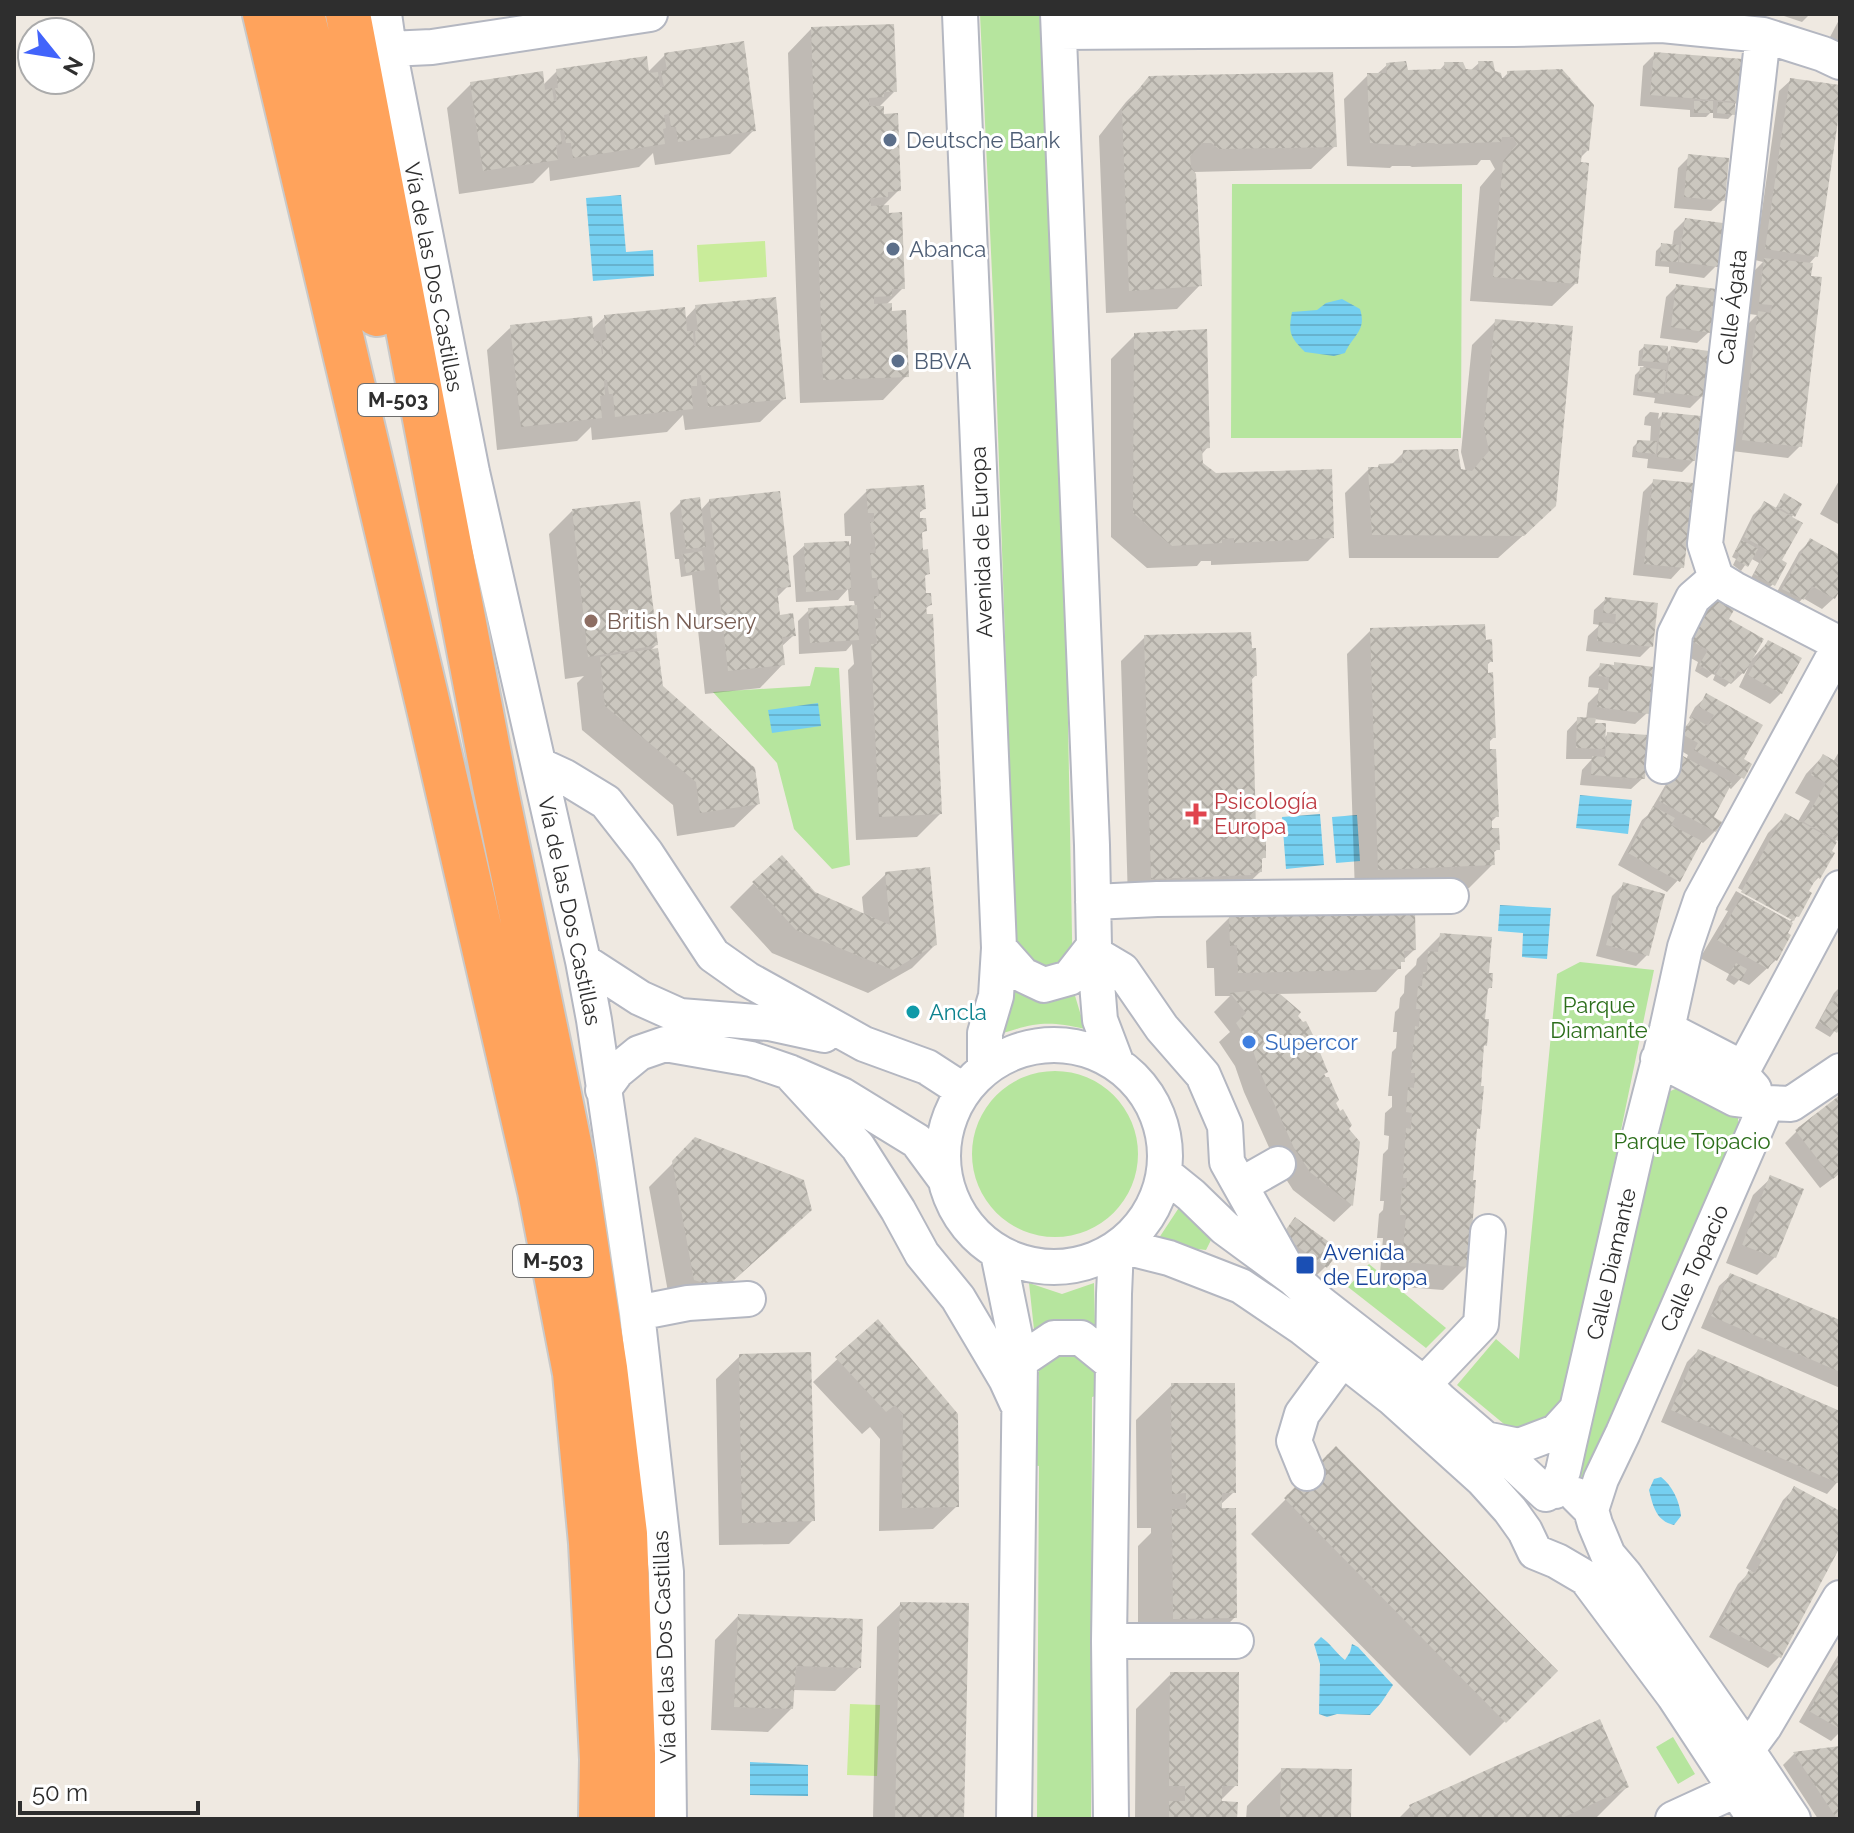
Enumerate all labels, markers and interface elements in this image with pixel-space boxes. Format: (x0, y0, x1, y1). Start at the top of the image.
north arrow (16, 16, 96, 96)
text: N (58, 52, 89, 80)
place label: Deutsche Bank (906, 127, 1061, 153)
marker: Deutsche Bank (881, 131, 899, 149)
street label: Vía de las Dos Castillas (399, 160, 469, 394)
place label: Abanca (909, 236, 986, 262)
marker: Abanca (884, 240, 902, 258)
street label: Calle Ágata (1712, 248, 1752, 366)
place label: BBVA (914, 348, 971, 374)
marker: BBVA (889, 352, 907, 370)
road number: M-503 (358, 384, 438, 416)
street label: Avenida de Europa (965, 446, 997, 638)
place label: British Nursery (607, 608, 756, 634)
marker: British Nursery (582, 612, 600, 630)
place label: Psicología Europa (1214, 788, 1318, 839)
street label: Vía de las Dos Castillas (533, 794, 607, 1028)
marker: Psicología Europa (1185, 803, 1207, 825)
park label: Parque Diamante (1550, 992, 1648, 1043)
place label: Ancla (929, 999, 987, 1025)
marker: Ancla (904, 1003, 922, 1021)
place label: Supercor (1265, 1029, 1358, 1055)
marker: Supercor (1240, 1033, 1258, 1051)
park label: Parque Topacio (1613, 1128, 1771, 1154)
street label: Calle Diamante (1581, 1185, 1641, 1342)
street label: Calle Topacio (1654, 1200, 1734, 1336)
place label: Avenida de Europa (1323, 1239, 1427, 1290)
road number: M-503 (513, 1245, 593, 1277)
marker: Avenida de Europa (1294, 1254, 1316, 1276)
street label: Vía de las Dos Castillas (647, 1530, 681, 1764)
scale bar (20, 1765, 198, 1815)
text: 50 m (32, 1778, 88, 1807)

